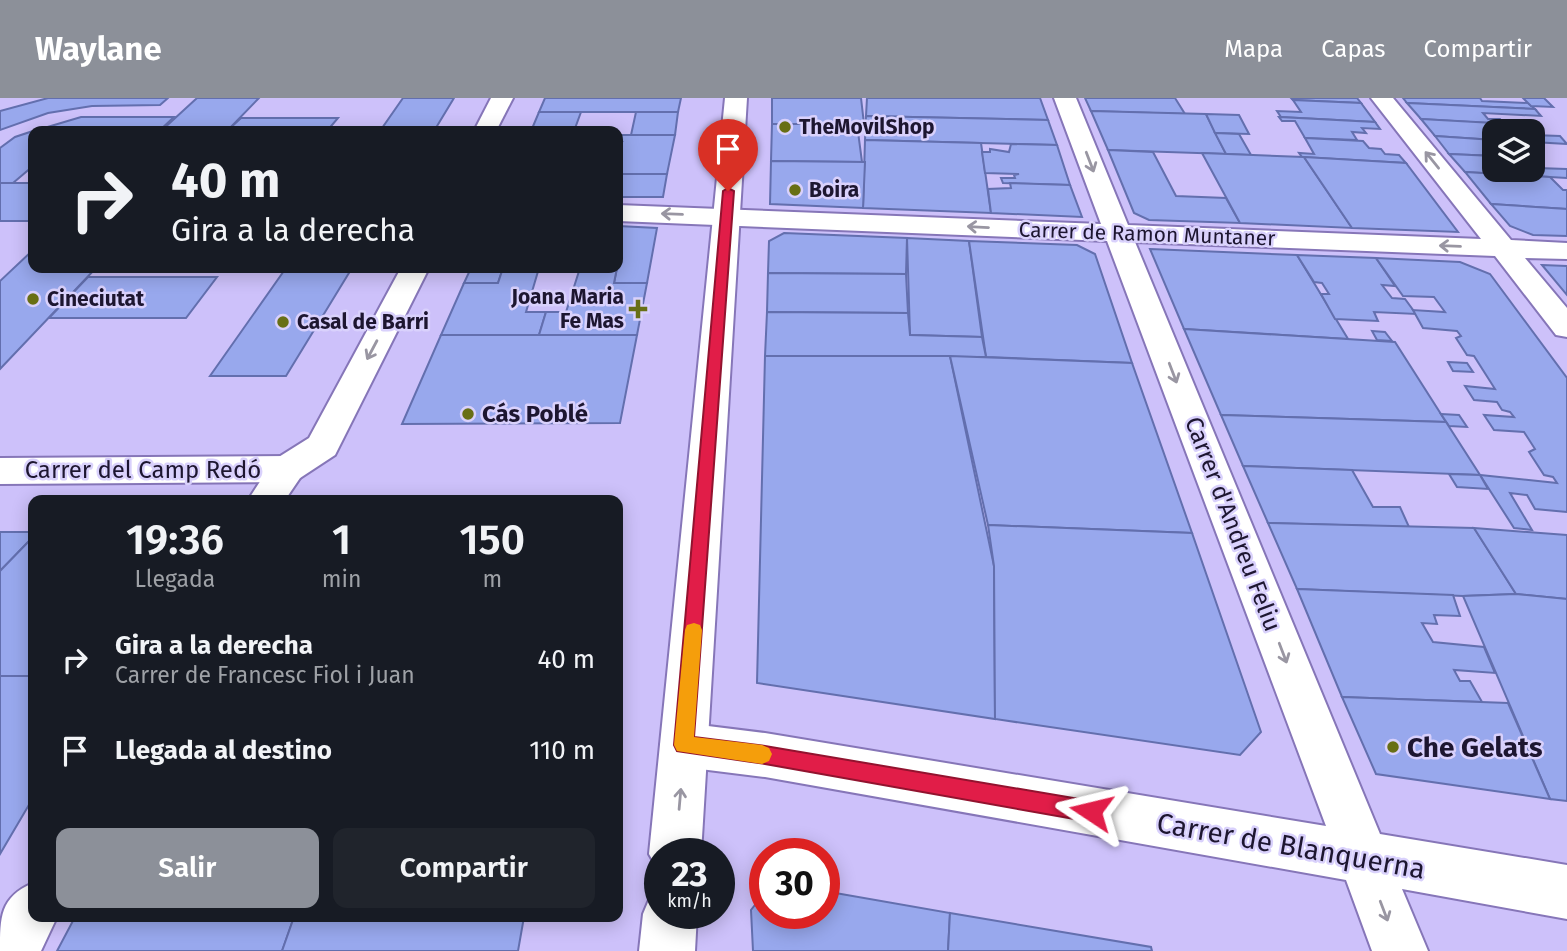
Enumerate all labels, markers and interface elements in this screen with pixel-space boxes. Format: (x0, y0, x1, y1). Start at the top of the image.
text: Waylane (35, 29, 162, 69)
text: Mapa (1224, 35, 1283, 63)
text: Capas (1321, 35, 1385, 63)
text: Compartir (1423, 35, 1532, 63)
place label: TheMovilShop (799, 114, 935, 140)
pin (698, 119, 758, 191)
marker: TheMovilShop (777, 119, 793, 135)
map controls (1482, 119, 1545, 182)
button: layers (1482, 119, 1545, 182)
icon: arrive (709, 130, 747, 168)
one-way arrow (1085, 150, 1098, 172)
text: 40 m (171, 151, 280, 210)
one-way arrow (1424, 151, 1440, 169)
icon: right (56, 154, 147, 245)
place label: Boira (809, 177, 859, 203)
marker: Boira (787, 182, 803, 198)
one-way arrow (661, 207, 684, 221)
text: Gira a la derecha (171, 211, 415, 249)
street label: Carrer de Ramon Muntaner (1018, 217, 1276, 251)
one-way arrow (967, 220, 989, 233)
one-way arrow (1439, 239, 1462, 252)
place label: Joana Maria Fe Mas (510, 284, 624, 334)
place label: Cineciutat (47, 286, 145, 312)
marker: Cineciutat (25, 291, 41, 307)
marker: Joana Maria Fe Mas (630, 301, 646, 317)
place label: Casal de Barri (297, 309, 429, 335)
marker: Casal de Barri (275, 314, 291, 330)
one-way arrow (365, 339, 378, 360)
one-way arrow (1168, 362, 1181, 384)
place label: Cás Poblé (482, 400, 588, 428)
marker: Cás Poblé (460, 406, 476, 422)
street label: Carrer d'Andreu Feliu (1179, 413, 1287, 635)
street label: Carrer del Camp Redó (25, 456, 261, 484)
text: 19:36 (126, 515, 224, 565)
text: 1 (332, 515, 351, 565)
text: 150 (459, 515, 525, 565)
text: Llegada (135, 565, 215, 593)
text: min (322, 565, 362, 593)
text: m (482, 565, 502, 593)
text: Gira a la derecha (115, 630, 313, 661)
icon: right (56, 641, 94, 679)
one-way arrow (1278, 642, 1291, 664)
text: 40 m (537, 644, 595, 675)
text: Carrer de Francesc Fiol i Juan (115, 661, 415, 689)
place label: Che Gelats (1407, 731, 1542, 764)
icon: arrive (56, 732, 94, 770)
text: Llegada al destino (115, 735, 332, 766)
text: 110 m (529, 735, 595, 766)
marker: Che Gelats (1385, 739, 1401, 755)
position arrow (1054, 774, 1128, 848)
one-way arrow (674, 789, 687, 811)
street label: Carrer de Blanquerna (1154, 806, 1428, 886)
button: Salir (56, 828, 319, 908)
button: Compartir (333, 828, 595, 908)
speed limit sign: 30 (749, 838, 840, 929)
text: 23 (671, 853, 708, 895)
text: km/h (667, 890, 712, 912)
one-way arrow (1378, 900, 1391, 921)

